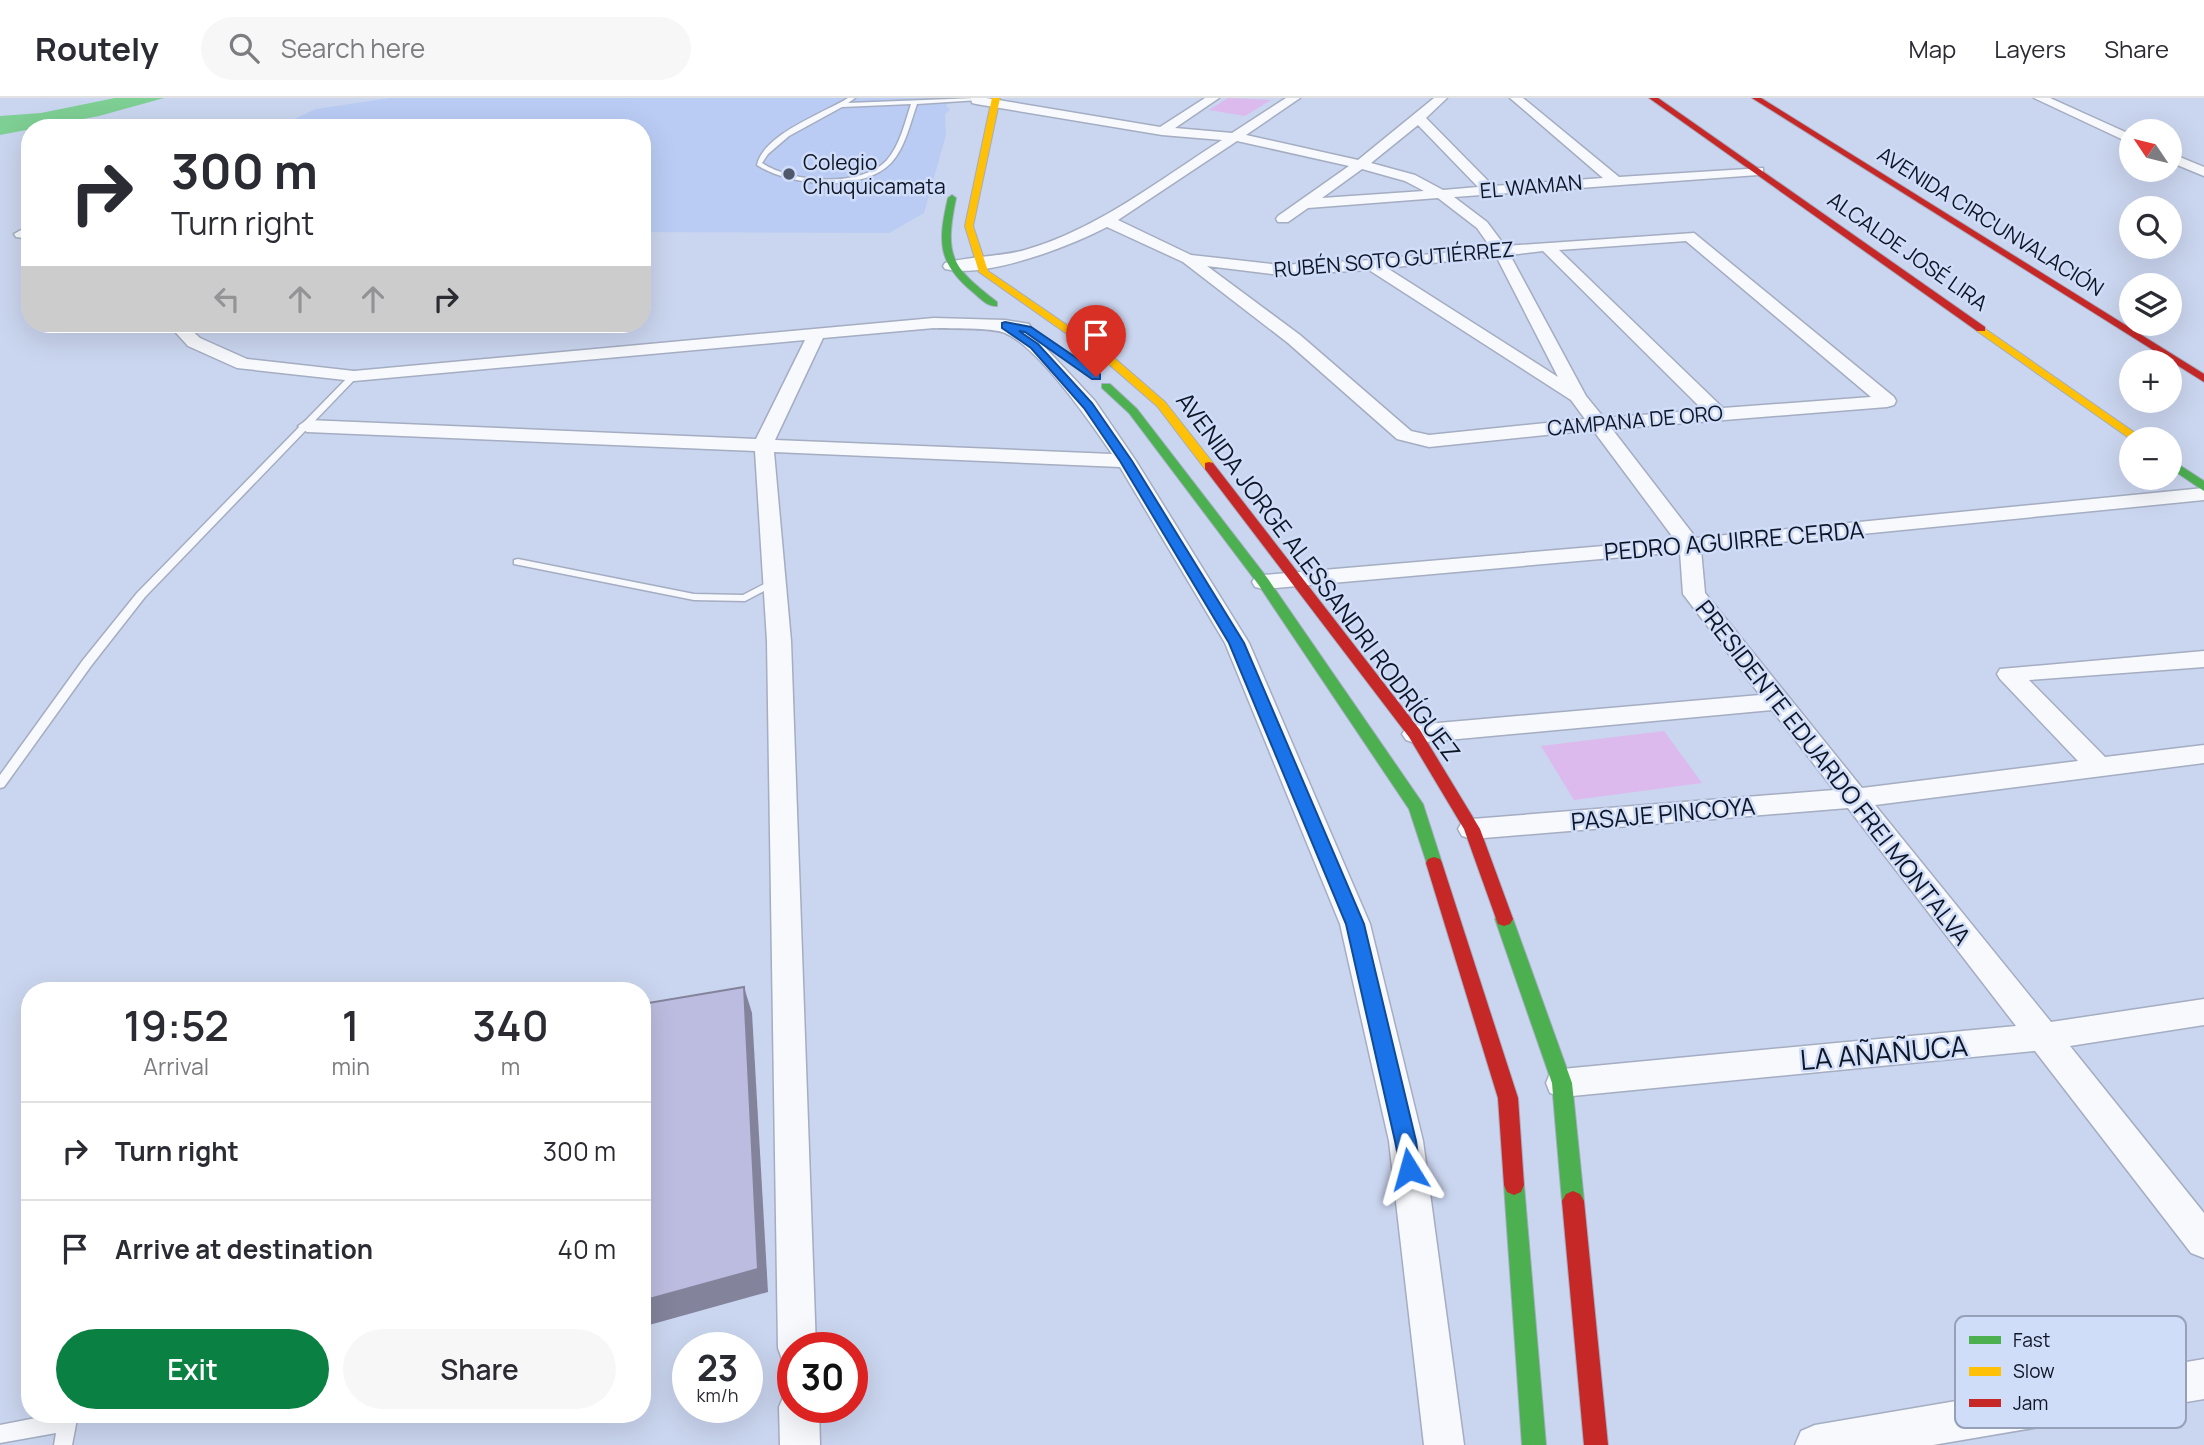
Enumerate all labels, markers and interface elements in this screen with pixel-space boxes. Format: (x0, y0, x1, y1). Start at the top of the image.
search box (201, 17, 691, 80)
text: Routely (35, 26, 159, 71)
icon: search (225, 29, 263, 67)
text: Search here (281, 30, 425, 66)
text: Map (1909, 32, 1956, 65)
text: Layers (1994, 32, 2066, 65)
text: Share (2104, 32, 2169, 65)
north arrow (2119, 119, 2182, 182)
map controls (2119, 119, 2182, 490)
text: 300 m (171, 137, 318, 204)
street label: AVENIDA CIRCUNVALACIÓN (1873, 140, 2109, 302)
icon: right (56, 147, 147, 238)
place label: Colegio Chuquicamata (803, 148, 946, 200)
marker: Colegio Chuquicamata (781, 166, 797, 182)
street label: EL WAMAN (1479, 168, 1583, 204)
street label: ALCALDE JOSÉ LIRA (1823, 185, 1993, 317)
button: search (2119, 196, 2182, 259)
text: Turn right (171, 201, 314, 245)
street label: RUBÉN SOTO GUTIÉRREZ (1273, 235, 1515, 283)
button: layers (2119, 273, 2182, 336)
icon: left (208, 280, 246, 318)
icon: ahead (281, 280, 319, 318)
icon: ahead (354, 280, 392, 318)
icon: right (427, 280, 465, 318)
pin (1066, 305, 1126, 377)
icon: arrive (1077, 316, 1115, 354)
button: + (2119, 350, 2182, 413)
street label: AVENIDA JORGE ALESSANDRI RODRÍGUEZ (1169, 385, 1469, 767)
street label: CAMPANA DE ORO (1546, 398, 1724, 442)
button: − (2119, 427, 2182, 490)
street label: PEDRO AGUIRRE CERDA (1602, 512, 1866, 568)
street label: PRESIDENTE EDUARDO FREI MONTALVA (1689, 593, 1979, 951)
street label: PASAJE PINCOYA (1569, 789, 1757, 837)
text: 19:52 (123, 996, 229, 1054)
text: 1 (342, 996, 360, 1054)
text: 340 (472, 996, 549, 1054)
street label: LA AÑAÑUCA (1799, 1026, 1970, 1078)
text: Arrival (143, 1050, 209, 1082)
text: min (331, 1050, 370, 1082)
text: m (501, 1050, 520, 1082)
icon: right (56, 1132, 94, 1170)
position arrow (1372, 1132, 1446, 1206)
text: Turn right (115, 1133, 239, 1169)
text: 300 m (543, 1133, 616, 1169)
icon: arrive (56, 1230, 94, 1268)
text: Arrive at destination (115, 1231, 373, 1267)
text: 40 m (558, 1231, 616, 1267)
legend (1955, 1316, 2186, 1428)
text: Fast (2013, 1327, 2050, 1353)
button: Exit (56, 1329, 329, 1409)
button: Share (343, 1329, 616, 1409)
speed limit sign: 30 (777, 1332, 868, 1423)
text: 23 (697, 1344, 738, 1392)
text: Slow (2013, 1358, 2055, 1384)
text: km/h (697, 1383, 738, 1407)
text: Jam (2013, 1390, 2048, 1416)

